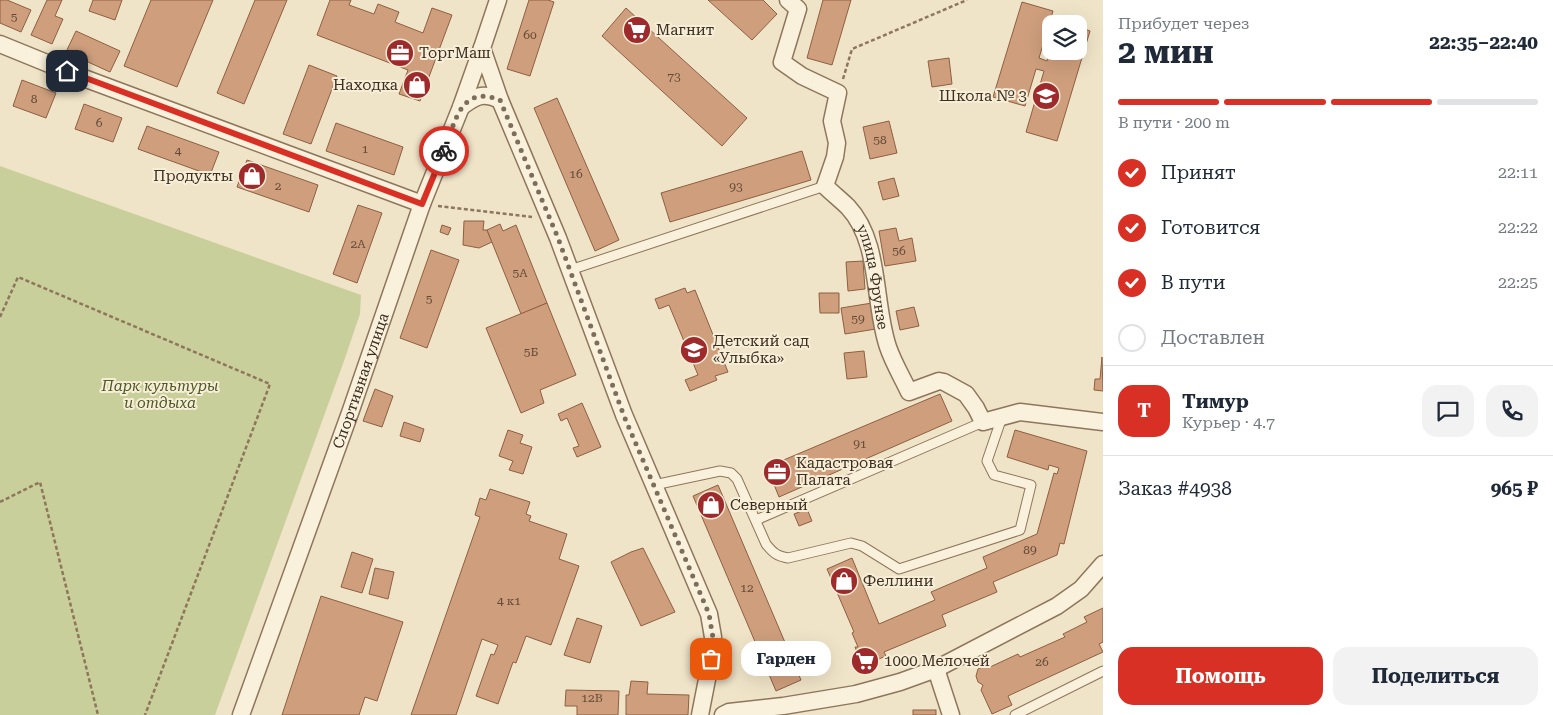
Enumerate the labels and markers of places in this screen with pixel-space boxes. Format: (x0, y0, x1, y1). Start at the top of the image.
supermarket icon: Магнит (622, 15, 652, 45)
place label: Магнит (656, 21, 714, 39)
office icon: ТоргМаш (385, 38, 415, 68)
place label: ТоргМаш (419, 44, 491, 62)
pin (46, 50, 88, 92)
shop icon: Находка (402, 70, 432, 100)
place label: Находка (333, 76, 398, 94)
school or university icon: Школа № 3 (1031, 81, 1061, 111)
place label: Школа № 3 (939, 87, 1027, 105)
shop icon: Продукты (237, 161, 267, 191)
place label: Продукты (153, 167, 233, 185)
place label: Детский сад «Улыбка» (713, 332, 810, 367)
school or university icon: Детский сад «Улыбка» (679, 335, 709, 365)
place label: Кадастровая Палата (796, 454, 893, 489)
office icon: Кадастровая Палата (762, 457, 792, 487)
shop icon: Северный (696, 490, 726, 520)
place label: Северный (730, 496, 808, 514)
shop icon: Феллини (829, 566, 859, 596)
place label: Феллини (863, 572, 934, 590)
pin (690, 638, 732, 680)
callout: Гарден (741, 642, 831, 676)
supermarket icon: 1000 Мелочей (850, 646, 880, 676)
place label: 1000 Мелочей (884, 652, 990, 670)

